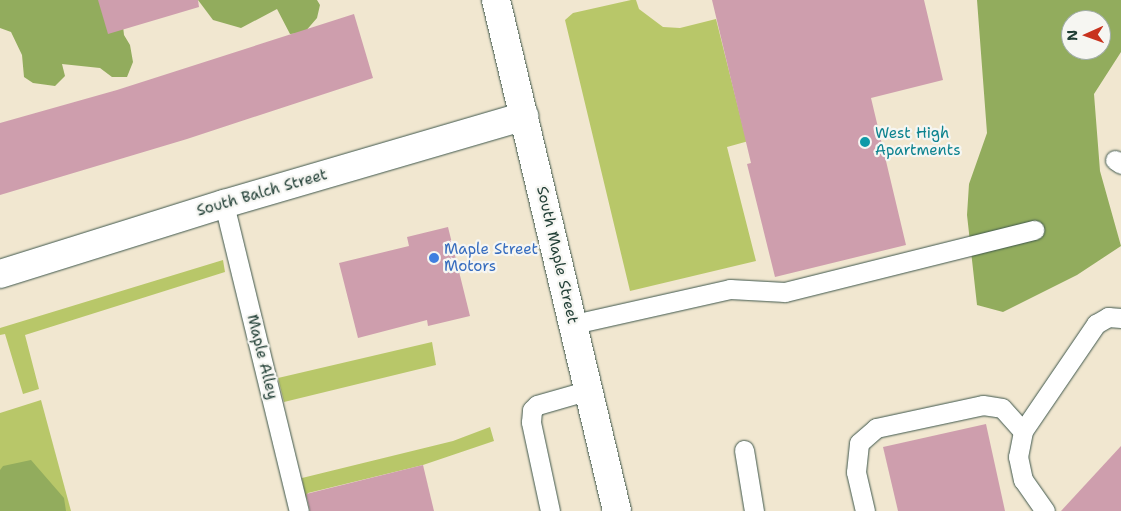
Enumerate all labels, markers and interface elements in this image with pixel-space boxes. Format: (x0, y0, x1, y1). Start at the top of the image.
north arrow (1061, 10, 1111, 60)
text: N (1063, 30, 1081, 41)
place label: West High Apartments (875, 124, 961, 159)
marker: West High Apartments (859, 136, 871, 148)
street label: South Balch Street (195, 166, 329, 220)
street label: South Maple Street (532, 184, 582, 326)
place label: Maple Street Motors (444, 240, 538, 275)
marker: Maple Street Motors (428, 252, 440, 264)
street label: Maple Alley (243, 313, 281, 401)

